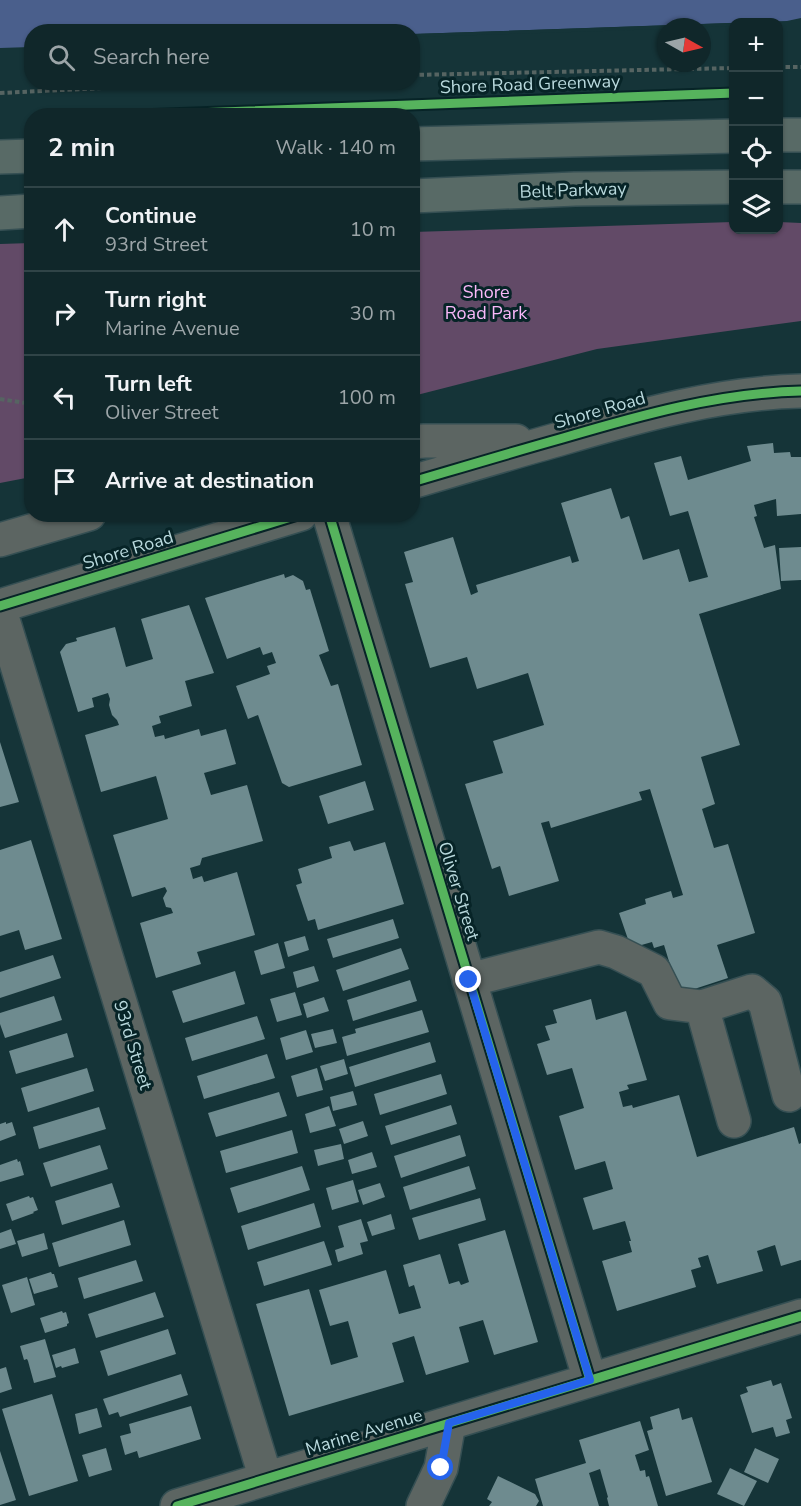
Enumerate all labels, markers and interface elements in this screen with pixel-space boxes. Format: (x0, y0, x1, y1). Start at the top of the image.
north arrow (657, 18, 711, 72)
map controls (729, 18, 783, 234)
button: + (729, 18, 783, 72)
search box (24, 24, 420, 90)
icon: search (45, 41, 78, 74)
text: Search here (93, 42, 210, 72)
street label: Shore Road Greenway (439, 69, 621, 99)
button: − (729, 72, 783, 126)
button: locate (729, 126, 783, 180)
text: 2 min (48, 130, 115, 165)
text: Walk · 140 m (276, 134, 396, 161)
street label: Belt Parkway (519, 176, 628, 204)
button: layers (729, 180, 783, 234)
text: Continue (105, 201, 196, 231)
icon: ahead (48, 213, 81, 246)
text: 10 m (350, 216, 396, 243)
text: 93rd Street (105, 231, 207, 258)
park label: Shore Road Park (445, 280, 528, 325)
text: Turn right (105, 285, 206, 315)
icon: right (48, 297, 81, 330)
text: 30 m (350, 300, 396, 327)
text: Marine Avenue (105, 315, 240, 342)
text: Turn left (105, 369, 192, 399)
icon: left (48, 381, 81, 414)
text: 100 m (338, 384, 396, 411)
street label: Shore Road (552, 386, 648, 434)
text: Oliver Street (105, 399, 219, 426)
icon: arrive (48, 465, 81, 498)
text: Arrive at destination (105, 466, 314, 496)
street label: Shore Road (80, 525, 176, 575)
street label: Oliver Street (433, 839, 486, 944)
route end (455, 966, 481, 992)
street label: 93rd Street (108, 997, 158, 1093)
street label: Marine Avenue (303, 1403, 425, 1461)
route start (427, 1454, 453, 1480)

